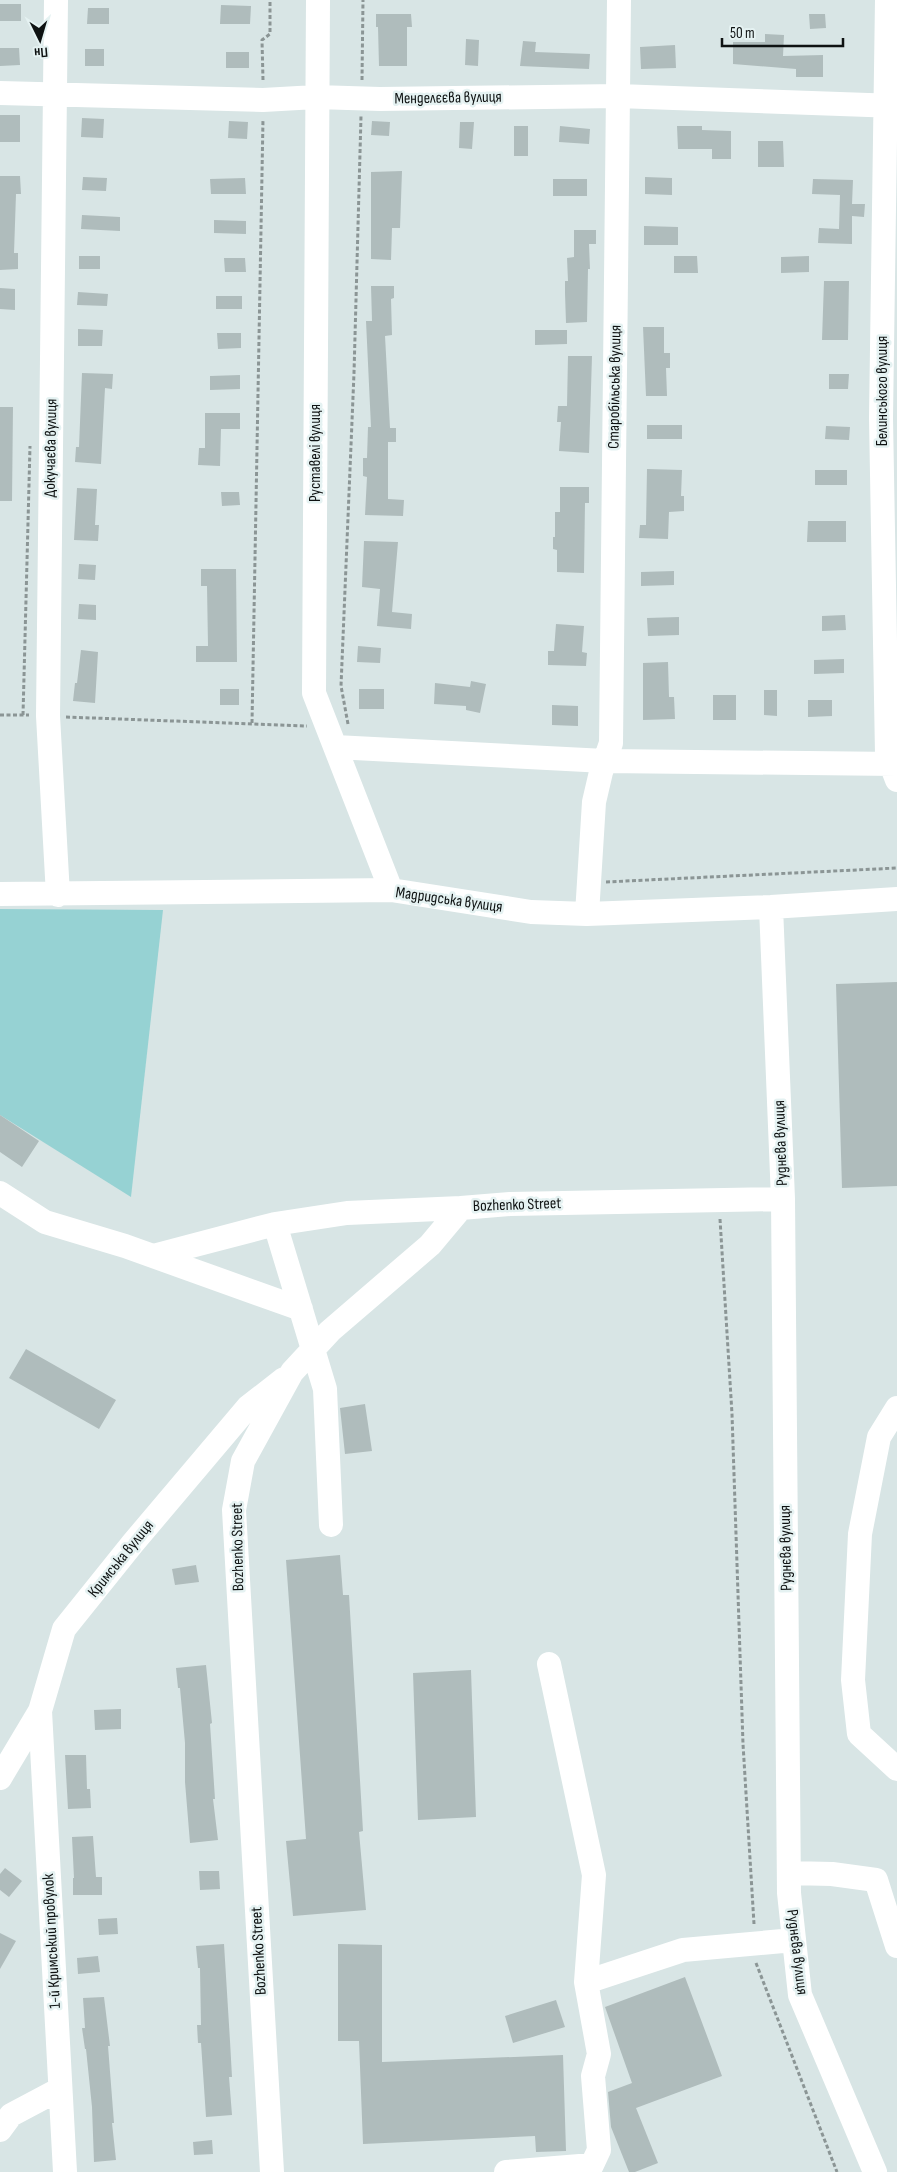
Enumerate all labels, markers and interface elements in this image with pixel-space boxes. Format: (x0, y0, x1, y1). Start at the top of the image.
north arrow (15, 15, 65, 65)
scale bar (722, 15, 843, 47)
text: 50 m (730, 24, 755, 43)
text: Пн (34, 43, 49, 62)
street label: Менделєєва вулиця (394, 88, 502, 108)
street label: Старобільська вулиця (604, 325, 626, 449)
street label: Белинського вулиця (873, 336, 892, 446)
street label: Докучаєва вулиця (41, 398, 61, 498)
street label: Руставелі вулиця (306, 404, 325, 502)
street label: Мадридська вулиця (394, 883, 504, 917)
street label: Руднєва вулиця (770, 1100, 792, 1186)
street label: Bozhenko Street (473, 1194, 562, 1216)
street label: Bozhenko Street (228, 1503, 248, 1591)
street label: Руднєва вулиця (776, 1505, 796, 1591)
street label: Кримська вулиця (84, 1517, 158, 1601)
street label: 1-й Кримський провулок (39, 1872, 65, 2009)
street label: Bozhenko Street (247, 1906, 271, 1996)
street label: Руднєва вулиця (782, 1908, 812, 1996)

